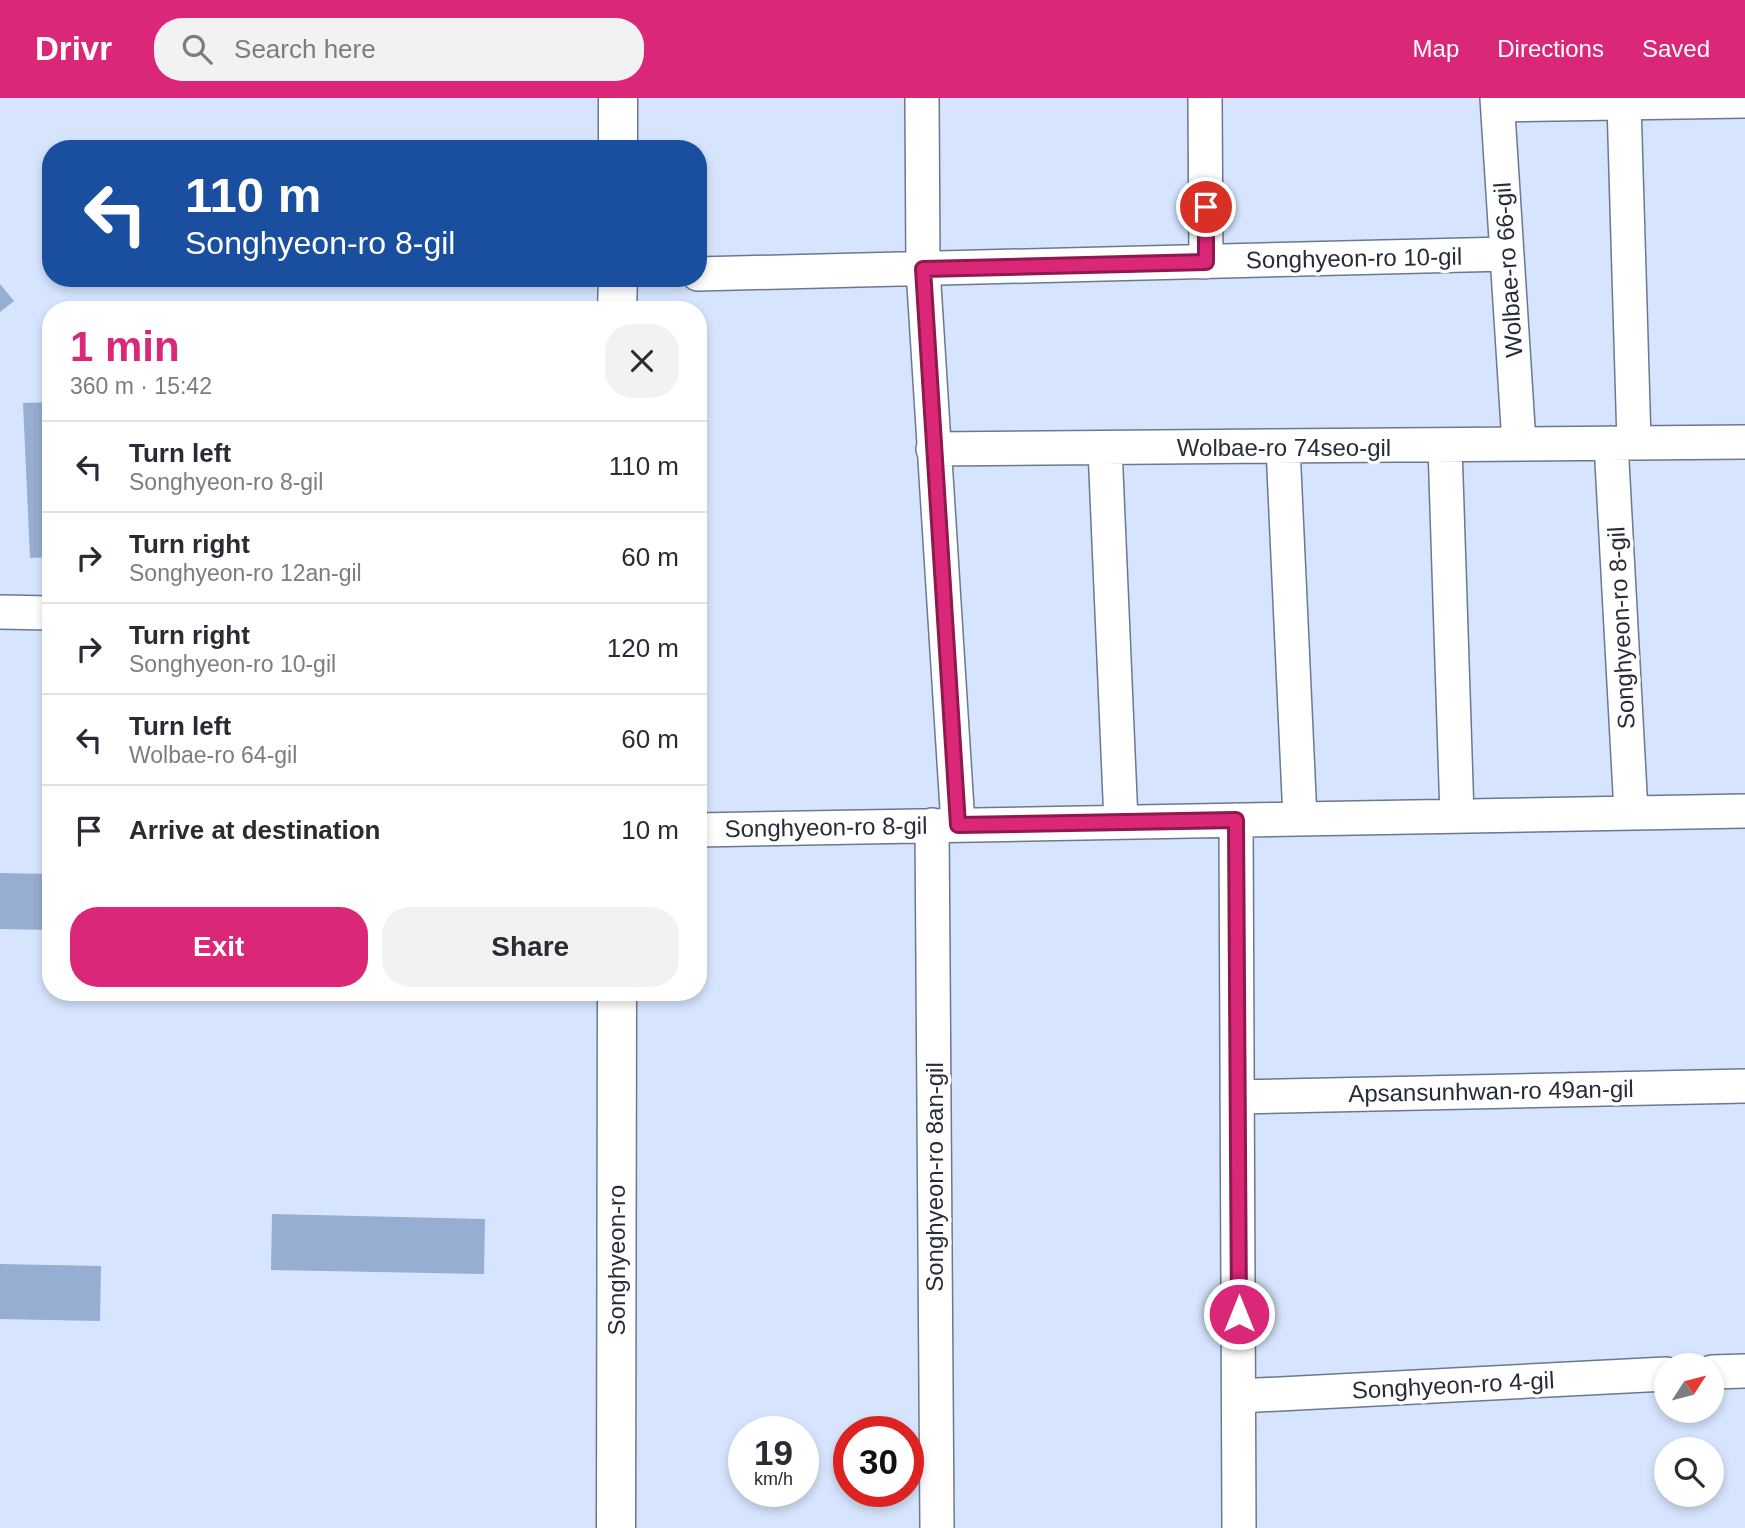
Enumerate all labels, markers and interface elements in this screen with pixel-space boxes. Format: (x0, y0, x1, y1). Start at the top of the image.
search box (154, 18, 644, 81)
text: Drivr (35, 30, 112, 67)
icon: search (178, 30, 216, 68)
text: Search here (234, 34, 376, 64)
text: Map (1413, 35, 1459, 62)
text: Directions (1497, 35, 1604, 62)
text: Saved (1642, 35, 1710, 62)
icon: left (70, 168, 161, 259)
text: 110 m (185, 168, 321, 222)
pin (1176, 177, 1236, 237)
street label: Wolbae-ro 66-gil (1488, 181, 1528, 359)
icon: arrive (1187, 188, 1225, 226)
text: Songhyeon-ro 8-gil (185, 225, 455, 261)
street label: Songhyeon-ro 10-gil (1246, 243, 1462, 273)
text: 1 min (70, 323, 180, 370)
button: close (605, 324, 679, 398)
text: 360 m · 15:42 (70, 373, 212, 399)
street label: Wolbae-ro 74seo-gil (1177, 434, 1391, 461)
text: Turn left (129, 438, 231, 468)
icon: left (70, 448, 108, 486)
text: 110 m (609, 451, 679, 481)
text: Songhyeon-ro 8-gil (129, 469, 323, 495)
street label: Songhyeon-ro 8-gil (1602, 526, 1640, 730)
text: Turn right (129, 529, 250, 559)
icon: right (70, 539, 108, 577)
text: 60 m (621, 542, 679, 572)
text: Songhyeon-ro 12an-gil (129, 560, 362, 586)
text: Turn right (129, 620, 250, 650)
icon: right (70, 630, 108, 668)
text: 120 m (607, 633, 679, 663)
text: Songhyeon-ro 10-gil (129, 651, 336, 677)
text: Turn left (129, 711, 231, 741)
icon: left (70, 721, 108, 759)
text: 60 m (621, 724, 679, 754)
text: Wolbae-ro 64-gil (129, 742, 297, 768)
icon: arrive (70, 812, 108, 850)
street label: Songhyeon-ro 8-gil (724, 812, 928, 842)
text: Arrive at destination (129, 815, 380, 845)
text: 10 m (621, 815, 679, 845)
button: Exit (70, 907, 368, 987)
button: Share (382, 907, 679, 987)
street label: Songhyeon-ro 8an-gil (921, 1062, 948, 1292)
street label: Apsansunhwan-ro 49an-gil (1348, 1075, 1634, 1107)
street label: Songhyeon-ro (603, 1185, 630, 1335)
position arrow (1202, 1277, 1276, 1351)
north arrow (1654, 1353, 1724, 1423)
map controls (1654, 1353, 1724, 1507)
street label: Songhyeon-ro 4-gil (1351, 1366, 1555, 1404)
speed limit sign: 30 (833, 1416, 924, 1507)
text: 19 (754, 1433, 793, 1472)
button: search (1654, 1437, 1724, 1507)
text: km/h (754, 1469, 793, 1489)

